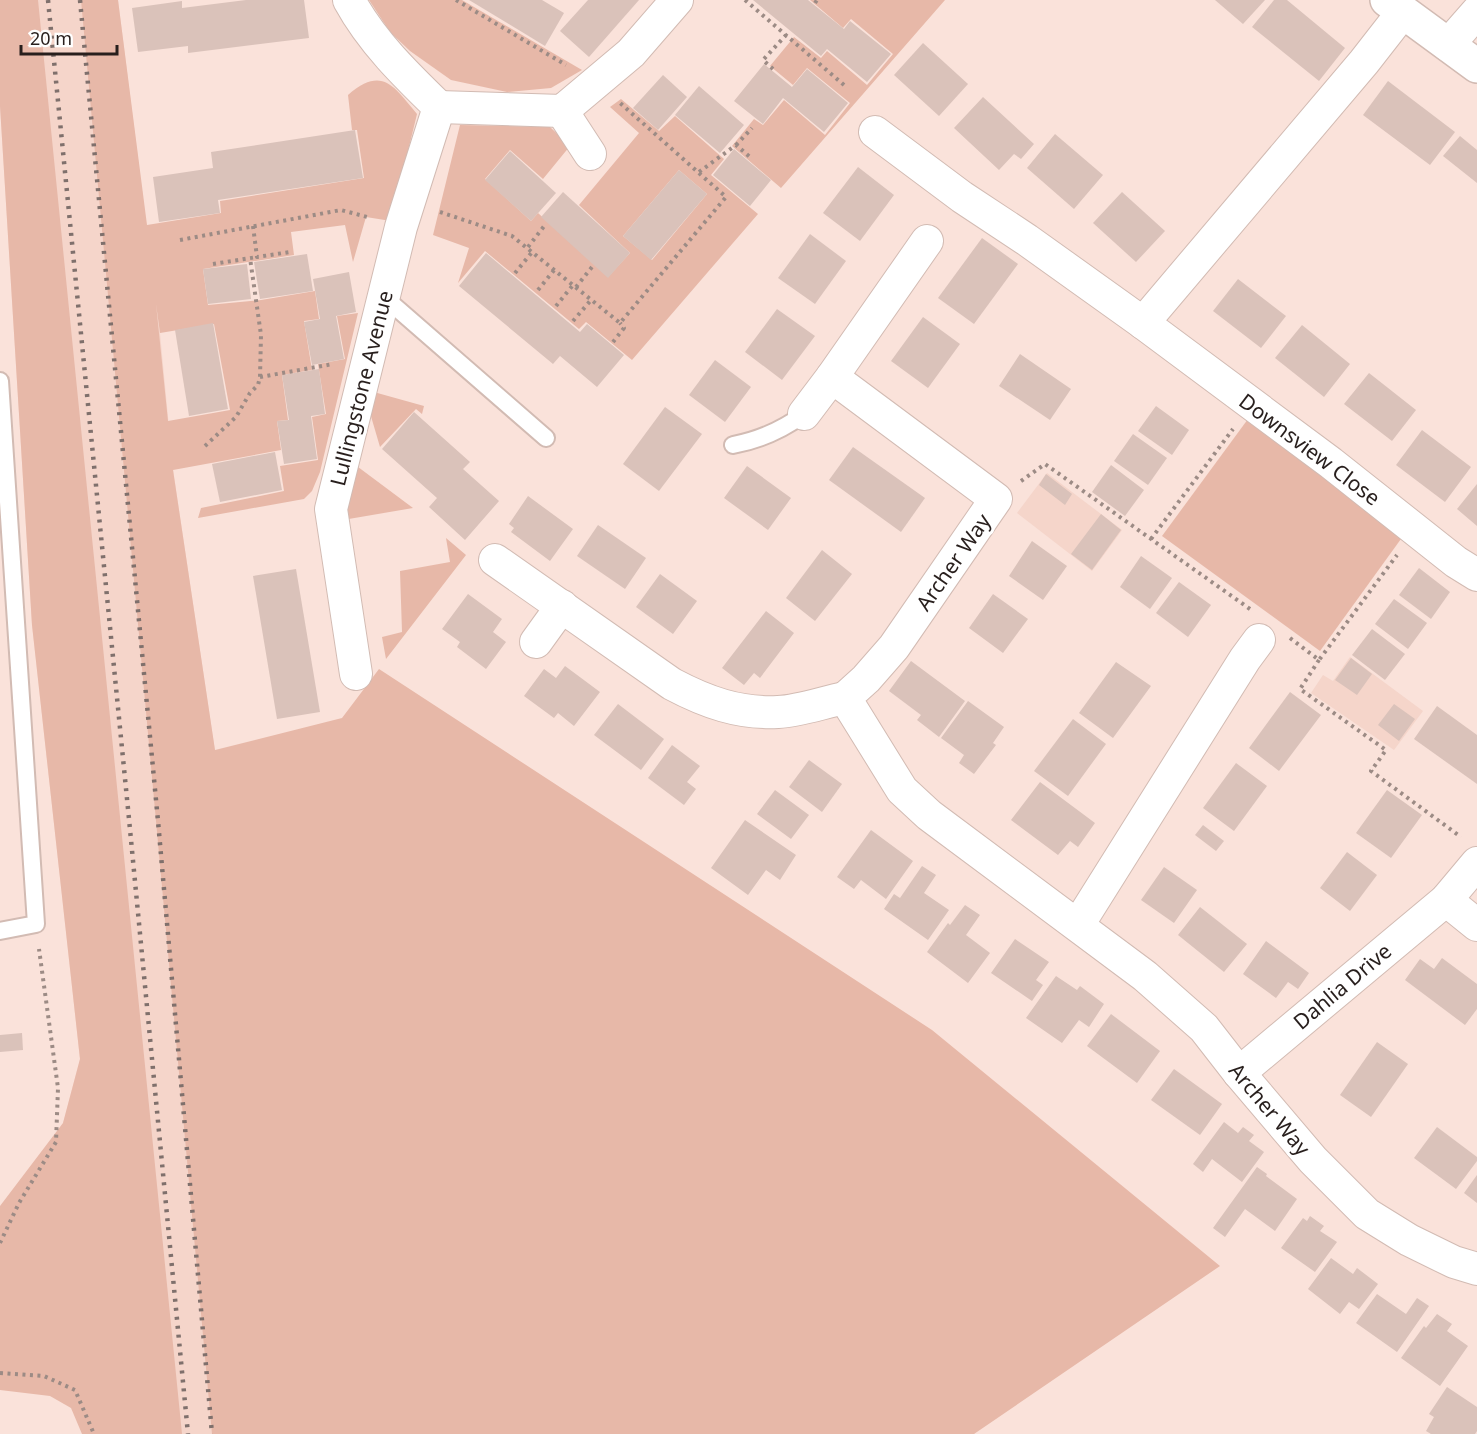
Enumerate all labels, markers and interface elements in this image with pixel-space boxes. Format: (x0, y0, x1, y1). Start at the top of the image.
scale bar (21, 18, 117, 56)
text: 20 m (30, 26, 72, 50)
street label: Lullingstone Avenue (323, 287, 399, 489)
street label: Downsview Close (1234, 387, 1386, 511)
street label: Archer Way (909, 508, 997, 616)
street label: Dahlia Drive (1287, 937, 1397, 1035)
street label: Archer Way (1223, 1057, 1317, 1161)

